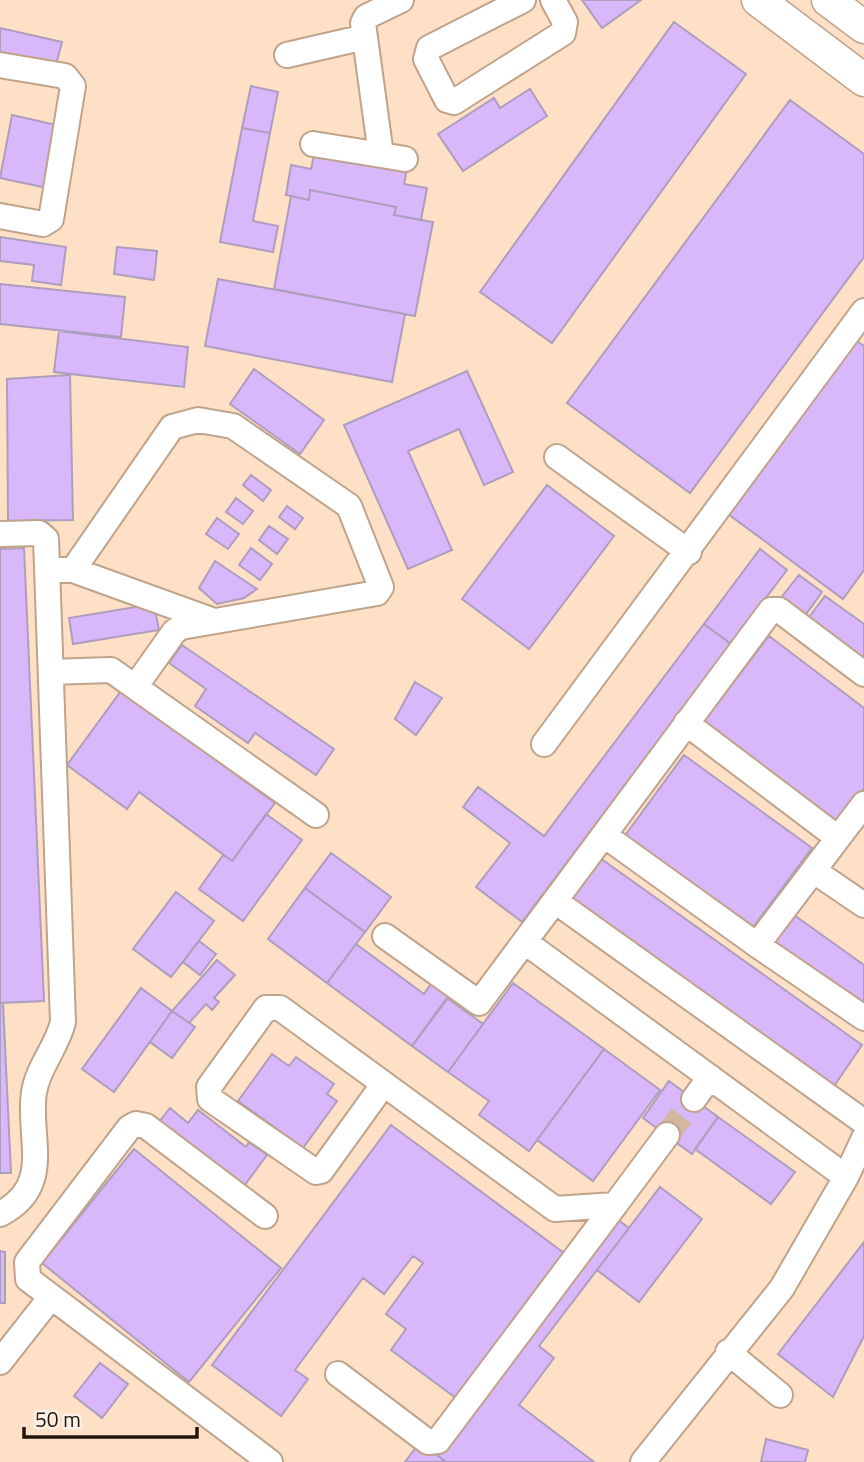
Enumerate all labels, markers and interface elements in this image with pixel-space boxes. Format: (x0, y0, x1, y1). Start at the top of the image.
scale bar (24, 1396, 198, 1440)
text: 50 m (35, 1403, 81, 1435)

